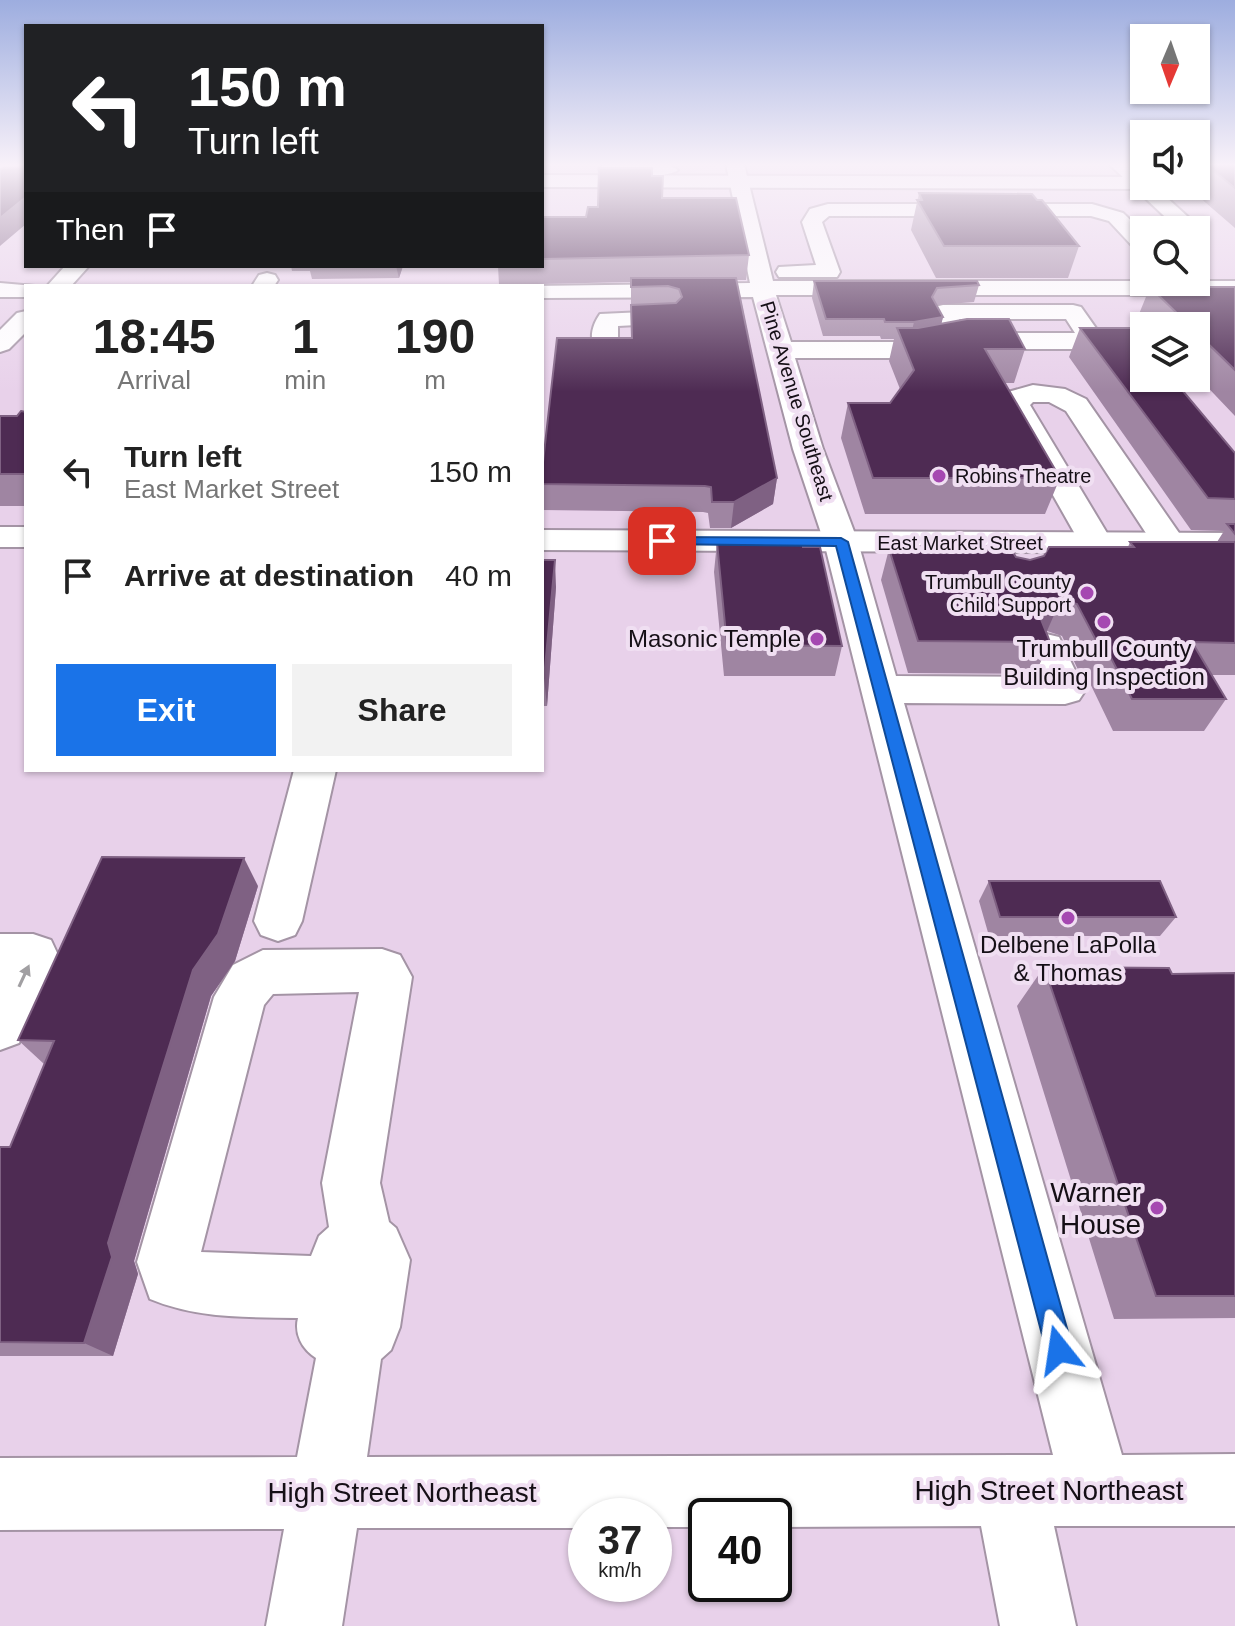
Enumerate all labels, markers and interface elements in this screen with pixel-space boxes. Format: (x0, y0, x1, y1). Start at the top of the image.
north arrow (1130, 24, 1210, 104)
map controls (1130, 24, 1210, 392)
text: 150 m (188, 55, 347, 118)
icon: left (56, 56, 160, 160)
button: sound (1130, 120, 1210, 200)
text: Turn left (188, 121, 319, 162)
icon: arrive (140, 208, 184, 252)
text: Then (56, 213, 124, 246)
button: search (1130, 216, 1210, 296)
street label: Pine Avenue Southeast (756, 299, 838, 504)
text: 18:45 (93, 310, 216, 363)
text: 1 (292, 310, 319, 363)
text: 190 (395, 310, 475, 363)
button: layers (1130, 312, 1210, 392)
text: Arrival (117, 365, 191, 395)
text: min (284, 365, 326, 395)
text: m (424, 365, 446, 395)
text: Turn left (124, 440, 242, 473)
icon: left (56, 450, 100, 494)
text: 150 m (429, 455, 512, 488)
place label: Robins Theatre (955, 465, 1091, 487)
marker: Robins Theatre (930, 467, 948, 485)
text: East Market Street (124, 474, 339, 504)
pin (628, 507, 696, 575)
icon: arrive (640, 519, 684, 563)
street label: East Market Street (877, 532, 1043, 554)
icon: arrive (56, 554, 100, 598)
text: Arrive at destination (124, 559, 414, 592)
text: 40 m (445, 559, 512, 592)
place label: Trumbull County Child Support (925, 571, 1071, 616)
marker: Trumbull County Child Support (1078, 584, 1096, 602)
marker: Trumbull County Building Inspection (1095, 613, 1113, 631)
place label: Masonic Temple (628, 625, 801, 652)
marker: Masonic Temple (808, 630, 826, 648)
place label: Trumbull County Building Inspection (1003, 635, 1205, 690)
button: Exit (56, 664, 276, 756)
button: Share (292, 664, 512, 756)
marker: Delbene LaPolla & Thomas (1059, 909, 1077, 927)
place label: Delbene LaPolla & Thomas (980, 931, 1157, 986)
one-way arrow (17, 964, 31, 987)
place label: Warner House (1050, 1177, 1141, 1240)
marker: Warner House (1148, 1199, 1166, 1217)
position arrow (1017, 1308, 1101, 1392)
street label: High Street Northeast (914, 1475, 1184, 1506)
street label: High Street Northeast (267, 1477, 537, 1508)
speed limit sign: 40 (688, 1498, 792, 1602)
text: 37 (598, 1518, 642, 1562)
text: km/h (598, 1559, 642, 1581)

